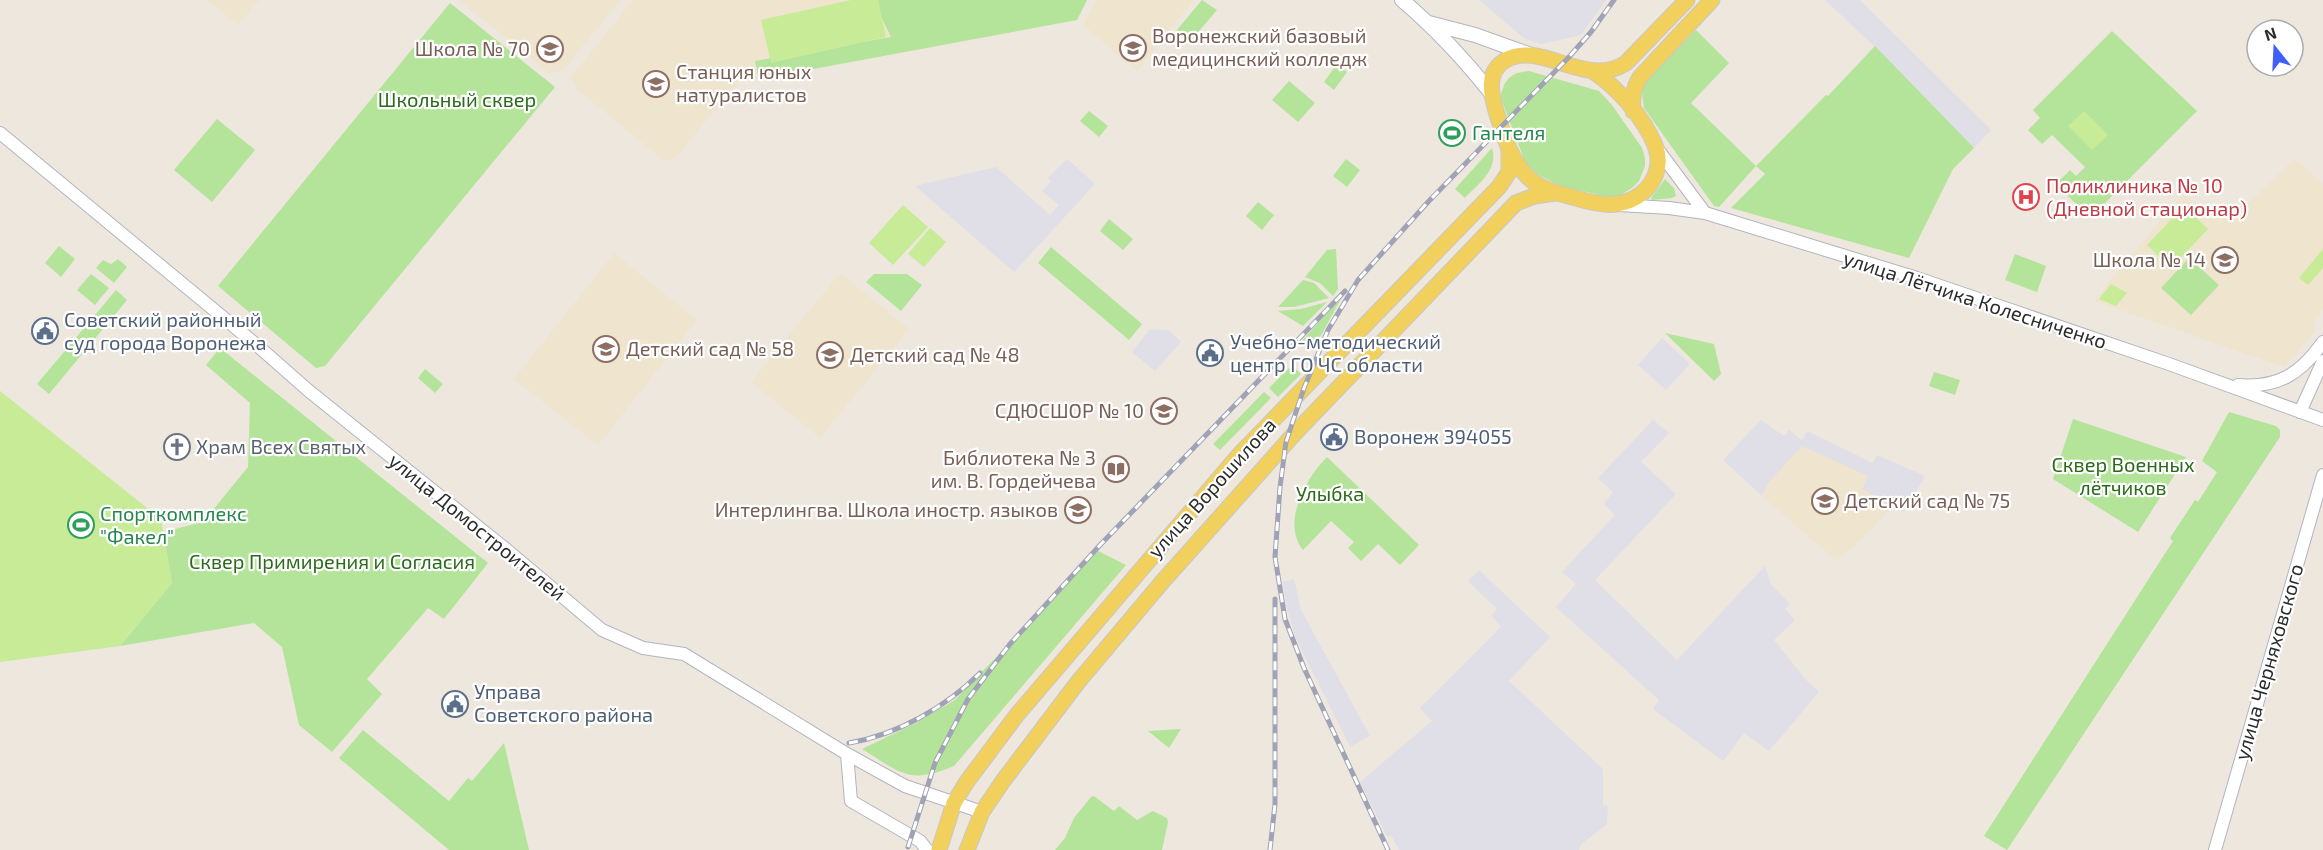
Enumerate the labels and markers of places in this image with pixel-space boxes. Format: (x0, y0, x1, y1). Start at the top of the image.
place label: Воронежский базовый медицинский колледж (1152, 23, 1368, 70)
school or university icon: Воронежский базовый медицинский колледж (1118, 33, 1148, 63)
school or university icon: Школа № 70 (535, 34, 565, 64)
place label: Школа № 70 (415, 36, 530, 60)
place label: Станция юных натуралистов (676, 59, 812, 107)
school or university icon: Станция юных натуралистов (641, 69, 671, 99)
sports icon: Гантеля (1437, 118, 1467, 148)
place label: Гантеля (1472, 120, 1545, 144)
place label: Поликлиника № 10 (Дневной стационар) (2046, 173, 2247, 220)
hospital icon: Поликлиника № 10 (Дневной стационар) (2011, 182, 2041, 212)
school or university icon: Школа № 14 (2210, 245, 2240, 275)
place label: Школа № 14 (2093, 247, 2206, 271)
place label: Советский районный суд города Воронежа (64, 307, 266, 355)
public building icon: Советский районный суд города Воронежа (30, 316, 60, 346)
place label: Учебно-методический центр ГО ЧС области (1230, 329, 1441, 376)
school or university icon: Детский сад № 58 (591, 334, 621, 364)
place label: Детский сад № 58 (626, 336, 794, 360)
public building icon: Учебно-методический центр ГО ЧС области (1195, 338, 1225, 368)
school or university icon: Детский сад № 48 (815, 340, 845, 370)
place label: Детский сад № 48 (850, 342, 1020, 366)
school or university icon: СДЮСШОР № 10 (1149, 396, 1179, 426)
place label: СДЮСШОР № 10 (995, 398, 1144, 422)
public building icon: Воронеж 394055 (1319, 422, 1349, 452)
place label: Воронеж 394055 (1354, 424, 1512, 448)
church icon: Храм Всех Святых (162, 432, 192, 462)
place label: Храм Всех Святых (196, 434, 367, 458)
place label: Библиотека № 3 им. В. Гордейчева (931, 445, 1096, 492)
library icon: Библиотека № 3 им. В. Гордейчева (1101, 454, 1131, 484)
school or university icon: Детский сад № 75 (1810, 486, 1840, 516)
place label: Детский сад № 75 (1844, 488, 2010, 512)
school or university icon: Интерлингва. Школа иностр. языков (1063, 495, 1093, 525)
place label: Интерлингва. Школа иностр. языков (715, 497, 1058, 521)
place label: Спорткомплекс "Факел" (100, 501, 247, 548)
sports icon: Спорткомплекс "Факел" (66, 510, 96, 540)
place label: Управа Советского района (474, 679, 653, 726)
public building icon: Управа Советского района (440, 689, 470, 719)

